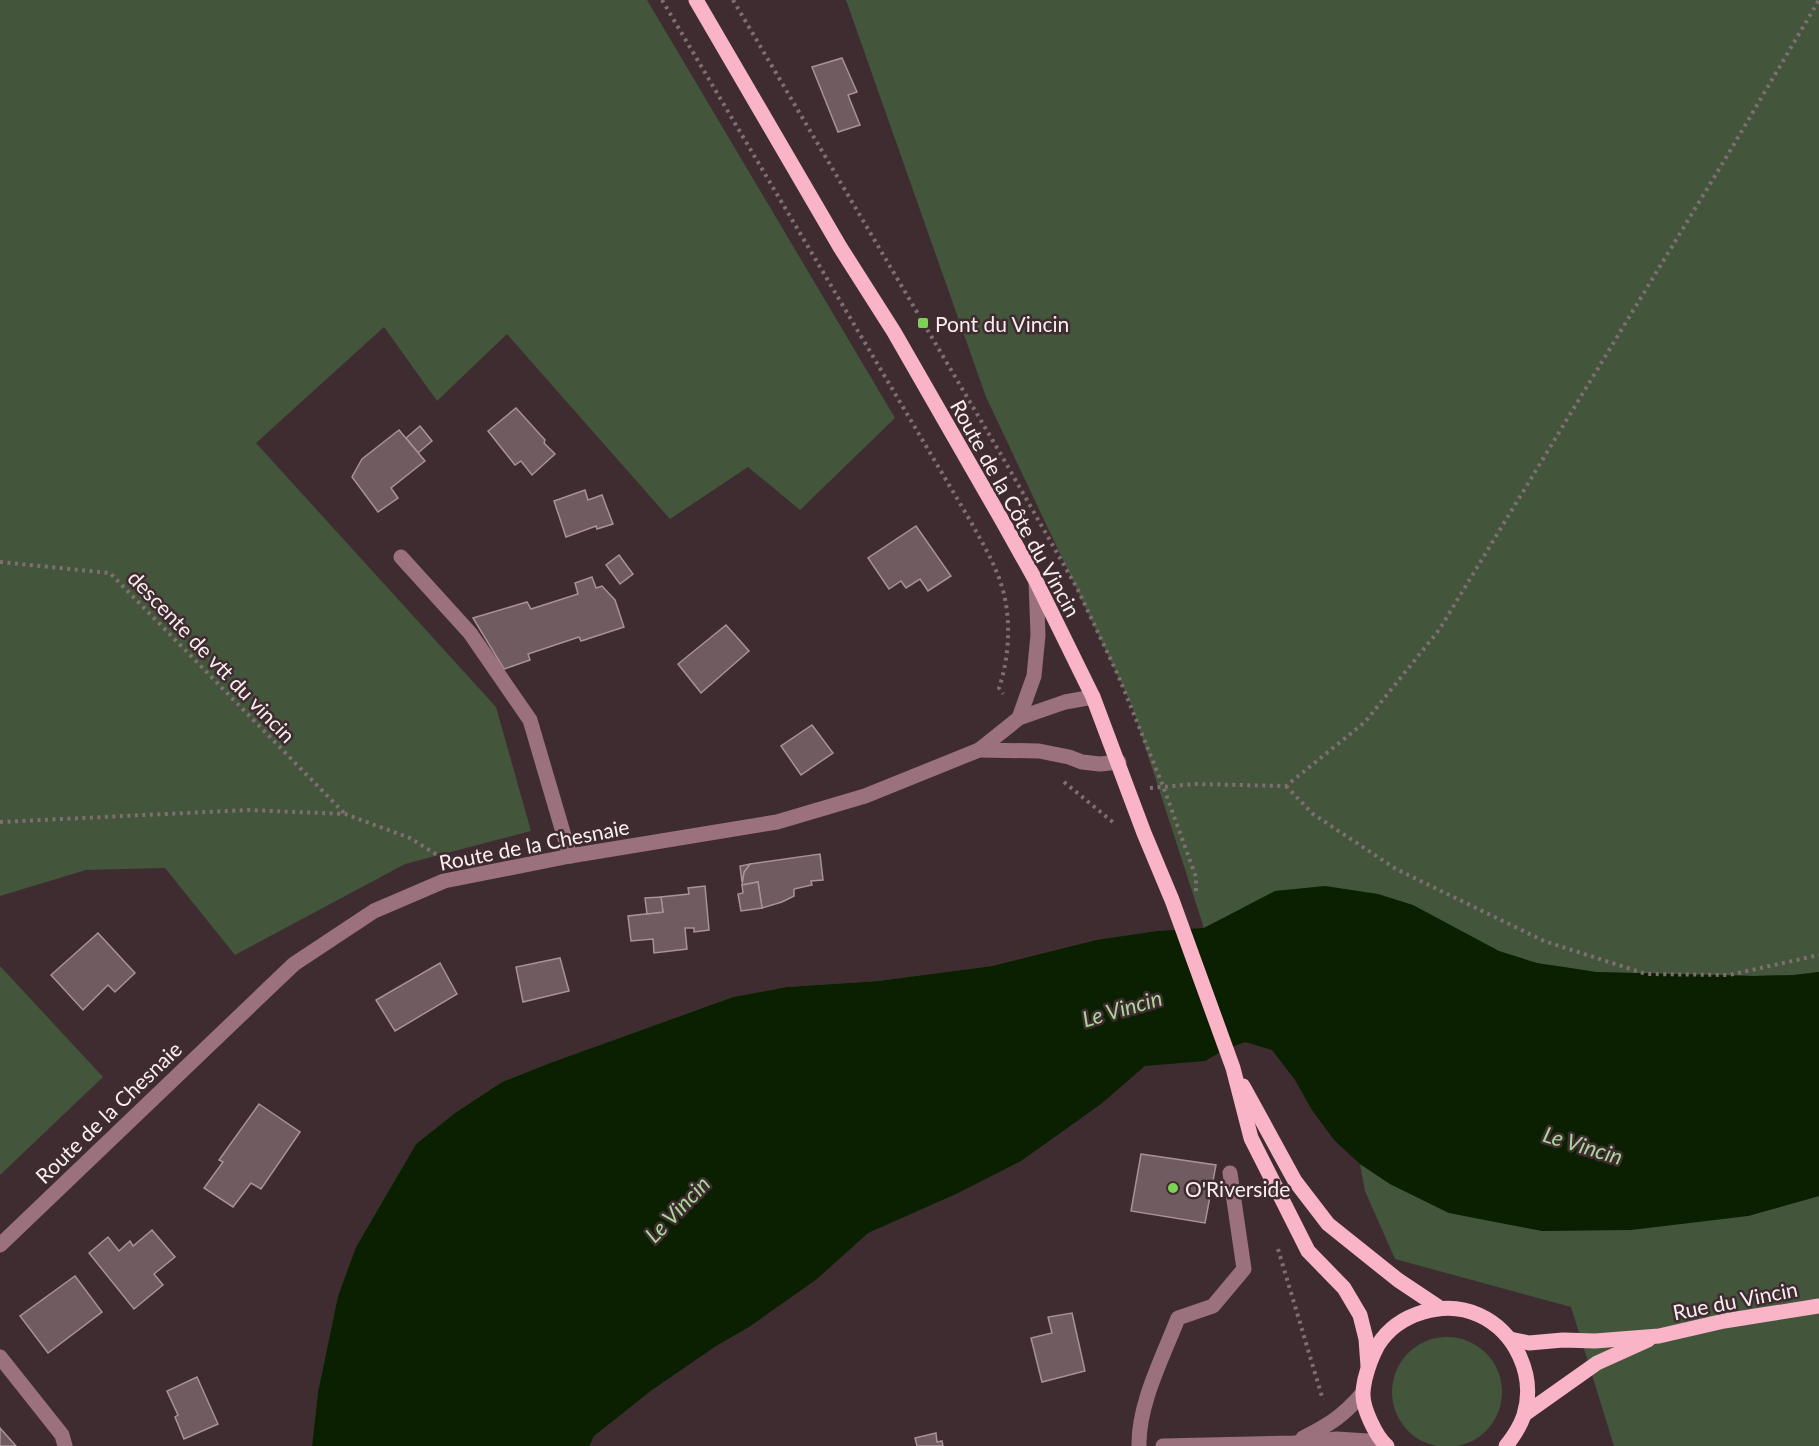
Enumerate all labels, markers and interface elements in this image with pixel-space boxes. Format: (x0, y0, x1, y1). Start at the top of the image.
place label: Pont du Vincin (935, 311, 1069, 336)
marker: Pont du Vincin (916, 316, 930, 330)
street label: Route de la Côte du Vincin (946, 395, 1086, 621)
street label: descente de vtt du vincin (123, 565, 301, 747)
street label: Route de la Chesnaie (437, 813, 631, 875)
water label: Le Vincin (1079, 984, 1165, 1032)
street label: Route de la Chesnaie (30, 1036, 186, 1188)
water label: Le Vincin (1540, 1120, 1626, 1170)
water label: Le Vincin (639, 1170, 715, 1248)
place label: O'Riverside (1185, 1176, 1290, 1201)
marker: O'Riverside (1166, 1181, 1180, 1195)
street label: Rue du Vincin (1670, 1276, 1800, 1324)

